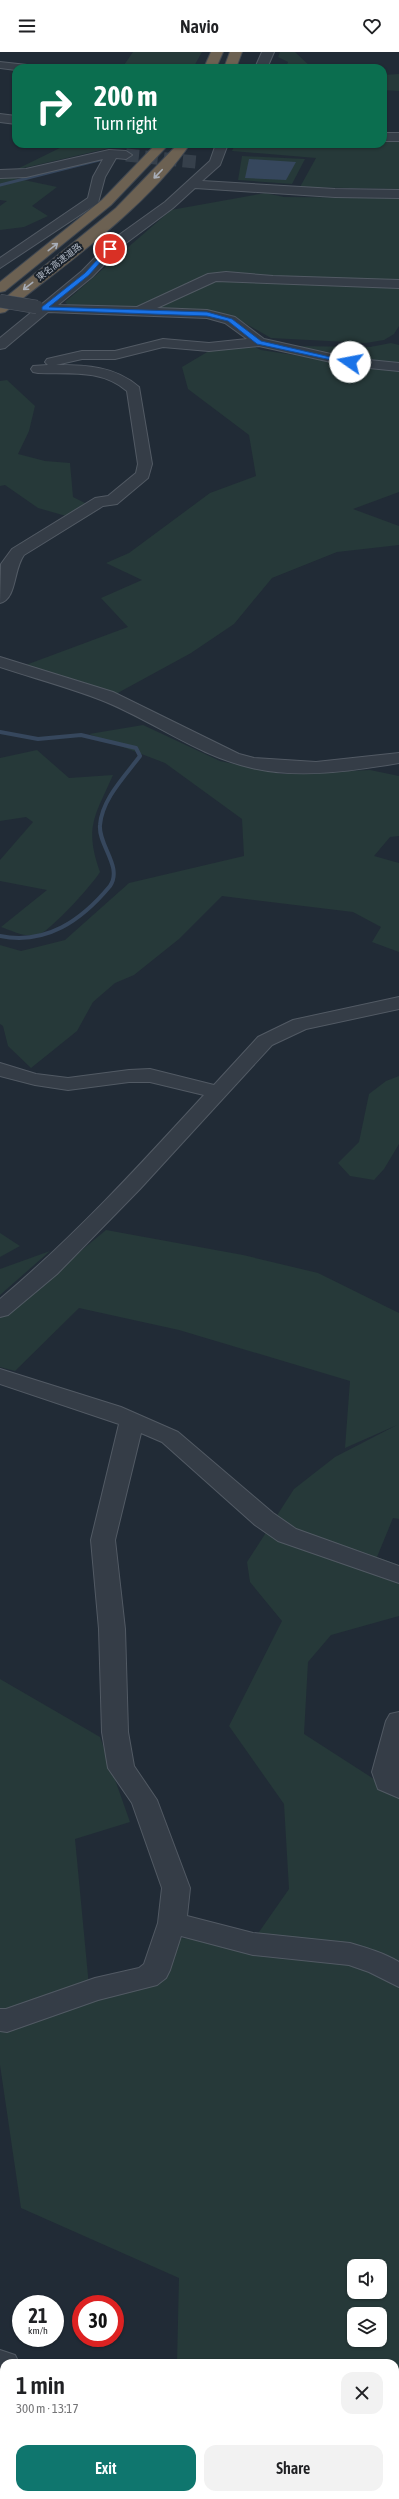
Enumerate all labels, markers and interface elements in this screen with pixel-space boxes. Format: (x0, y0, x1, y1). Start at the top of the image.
icon: menu (16, 15, 38, 37)
icon: heart (361, 15, 383, 37)
text: Navio (180, 16, 219, 37)
icon: right (28, 80, 80, 132)
text: 200 m (94, 80, 157, 112)
text: Turn right (94, 113, 157, 134)
one-way arrow (154, 168, 163, 178)
pin (93, 232, 127, 266)
icon: arrive (99, 238, 121, 260)
street label: 東名高速道路 (35, 241, 83, 283)
one-way arrow (48, 243, 59, 251)
one-way arrow (23, 282, 34, 290)
position arrow (329, 341, 371, 383)
map controls (347, 2259, 387, 2347)
button: sound (347, 2259, 387, 2299)
speed limit sign: 30 (72, 2295, 124, 2347)
text: 21 (29, 2304, 47, 2327)
button: layers (347, 2307, 387, 2347)
text: km/h (28, 2325, 48, 2336)
text: 1 min (16, 2372, 65, 2399)
button: close (341, 2372, 383, 2414)
text: 300 m · 13:17 (16, 2401, 79, 2416)
button: Exit (16, 2445, 196, 2491)
button: Share (204, 2445, 383, 2491)

